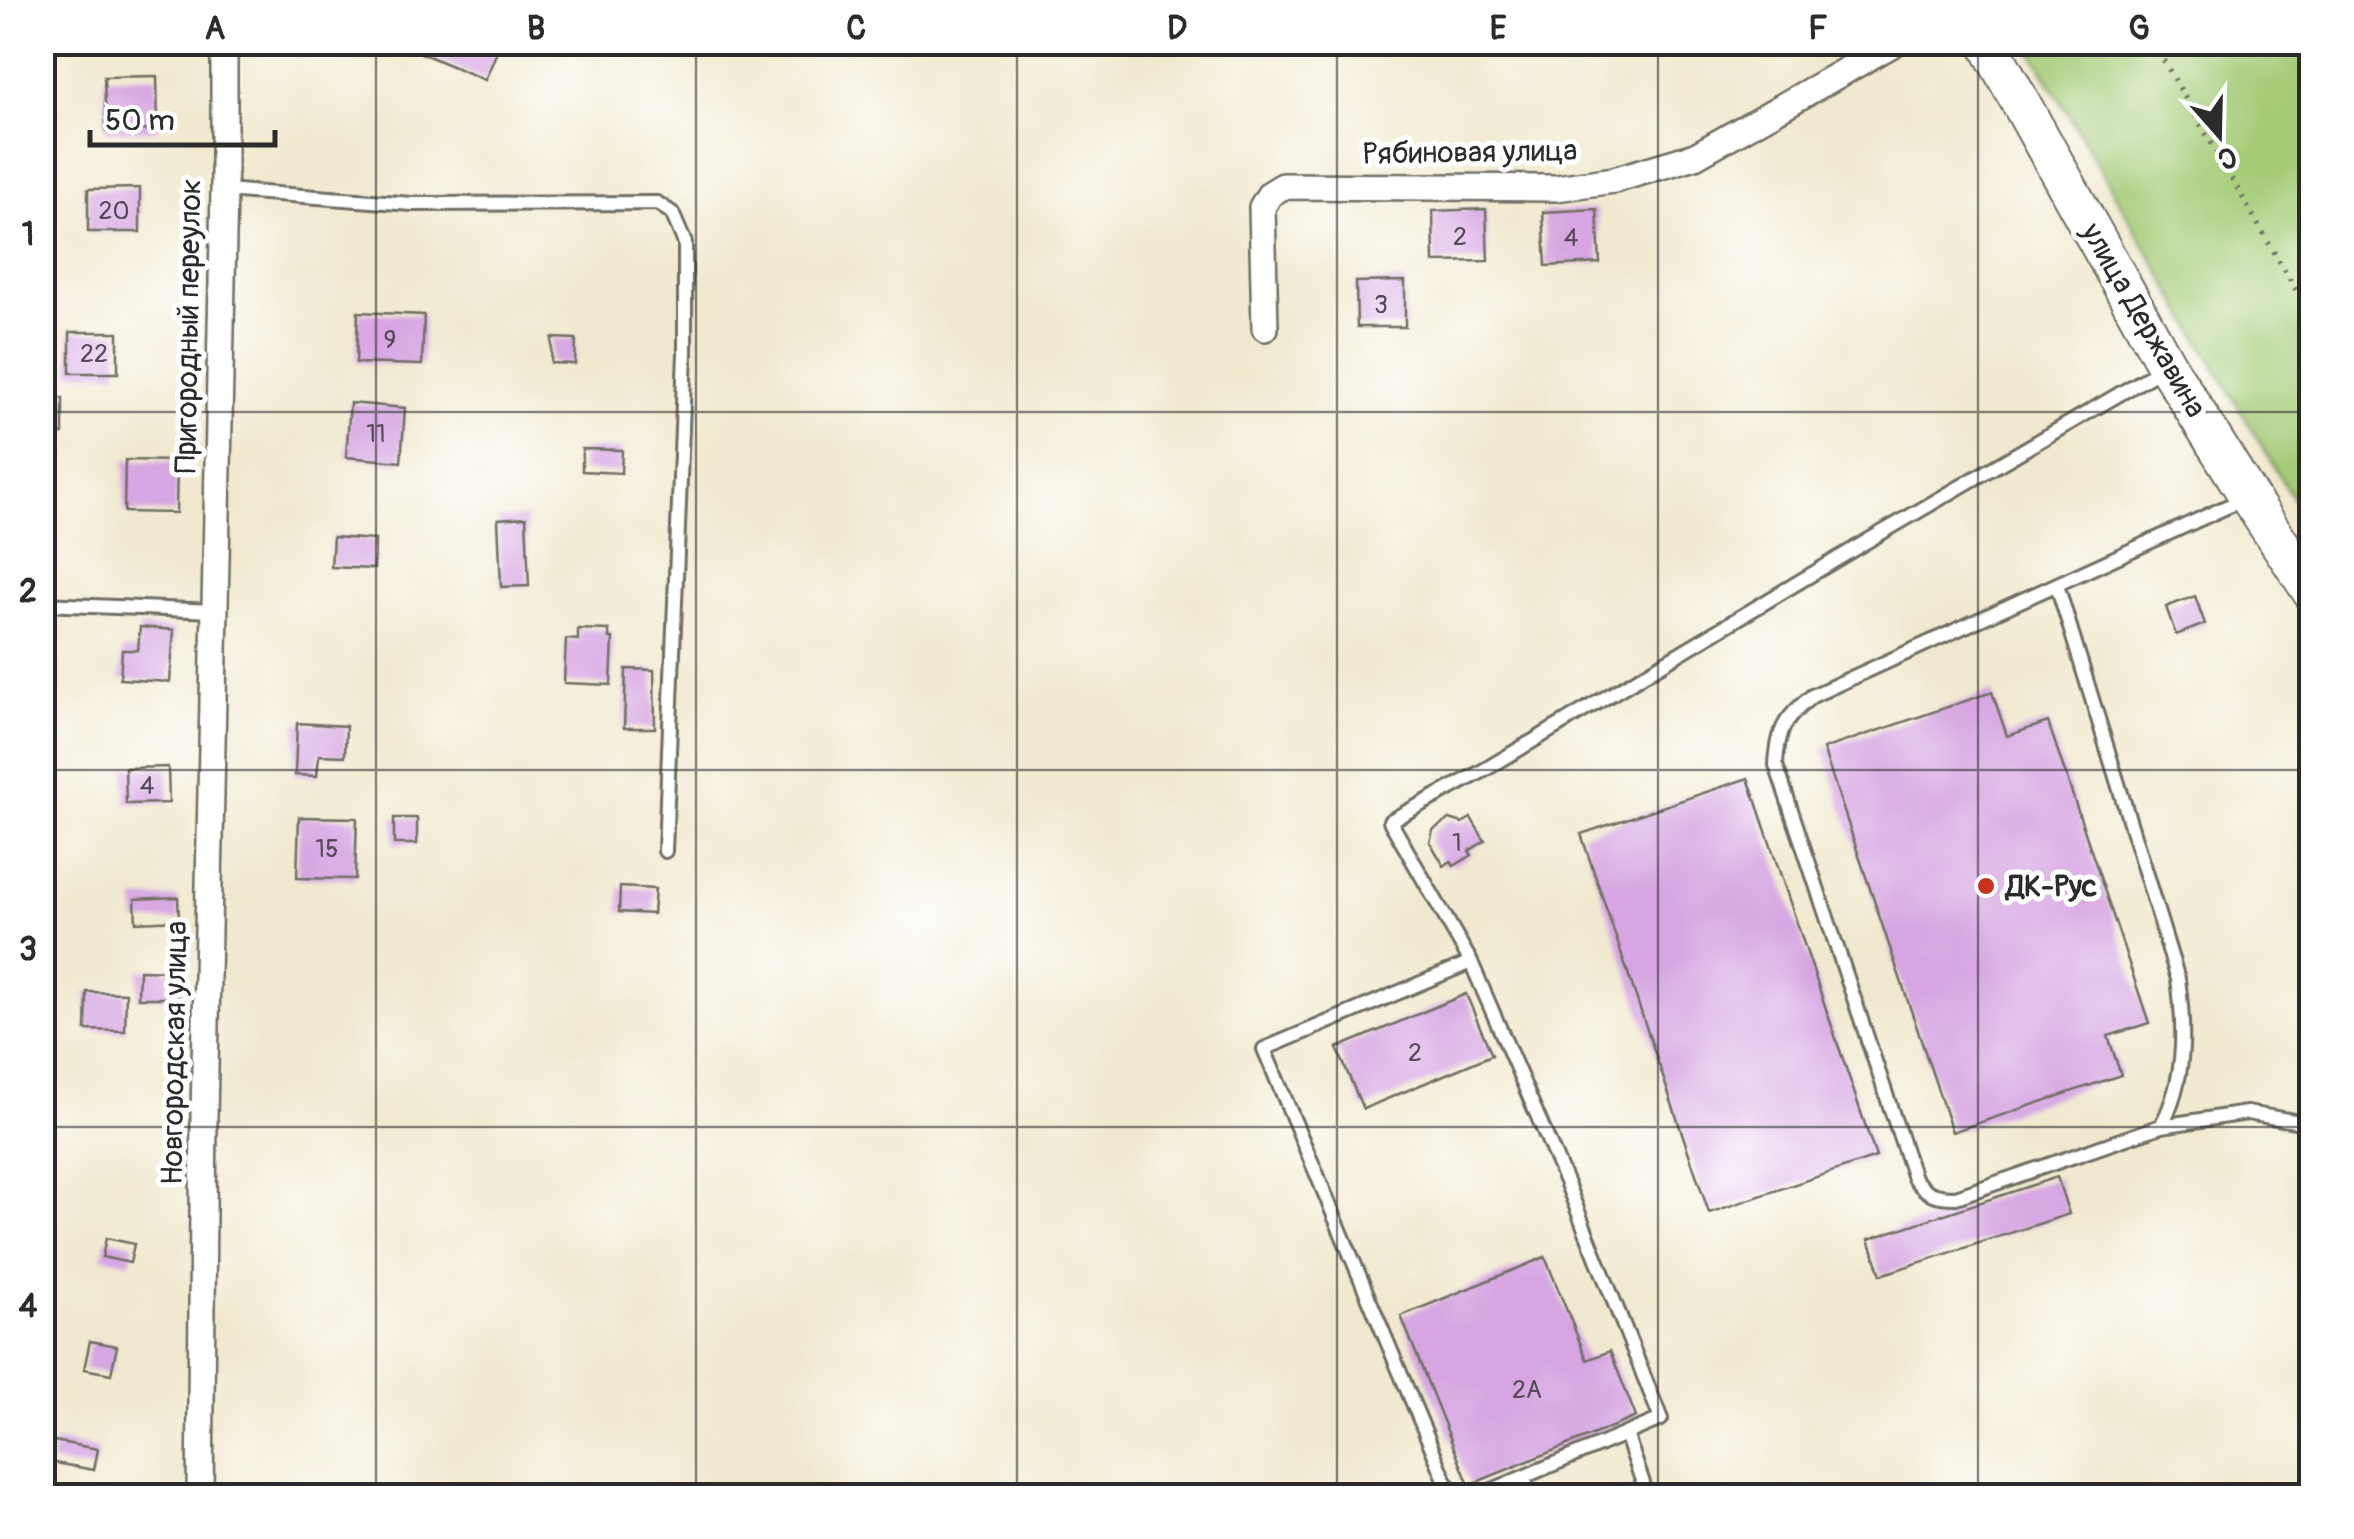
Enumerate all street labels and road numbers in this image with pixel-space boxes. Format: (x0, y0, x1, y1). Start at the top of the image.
street label: Рябиновая улица (1362, 132, 1578, 173)
street label: Пригородный переулок (167, 178, 210, 474)
street label: улица Державина (2072, 216, 2214, 424)
street label: Новгородская улица (154, 920, 195, 1186)

